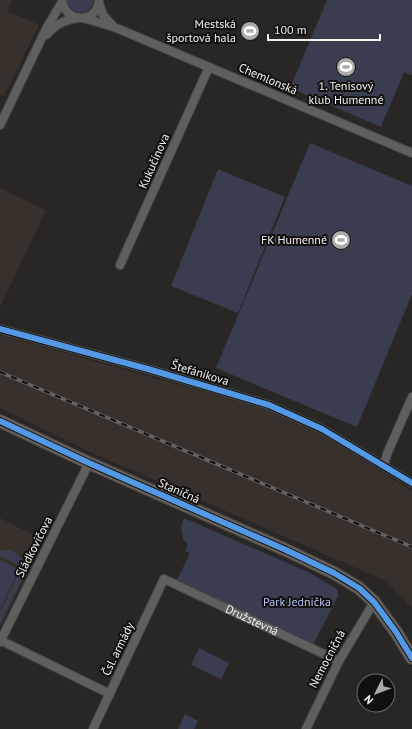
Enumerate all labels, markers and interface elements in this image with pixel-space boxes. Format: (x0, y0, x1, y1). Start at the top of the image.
place label: Mestská športová hala (166, 16, 236, 45)
scale bar (268, 16, 380, 42)
sports icon: Mestská športová hala (239, 20, 261, 42)
text: 100 m (274, 22, 307, 37)
sports icon: 1. Tenisový klub Humenné (335, 56, 357, 78)
street label: Chemlonská (236, 59, 300, 98)
place label: 1. Tenisový klub Humenné (308, 78, 384, 107)
street label: Kukučínova (135, 131, 172, 191)
sports icon: FK Humenné (330, 229, 352, 251)
place label: FK Humenné (261, 232, 327, 247)
street label: Štefánikova (169, 357, 231, 388)
street label: Staničná (156, 475, 202, 506)
street label: Sládkovičova (12, 514, 55, 580)
park label: Park Jednička (263, 594, 331, 609)
street label: Družstevná (223, 601, 281, 639)
street label: Čsl. armády (98, 619, 137, 678)
street label: Nemocničná (305, 627, 348, 690)
north arrow (356, 673, 396, 713)
text: N (361, 692, 376, 707)

